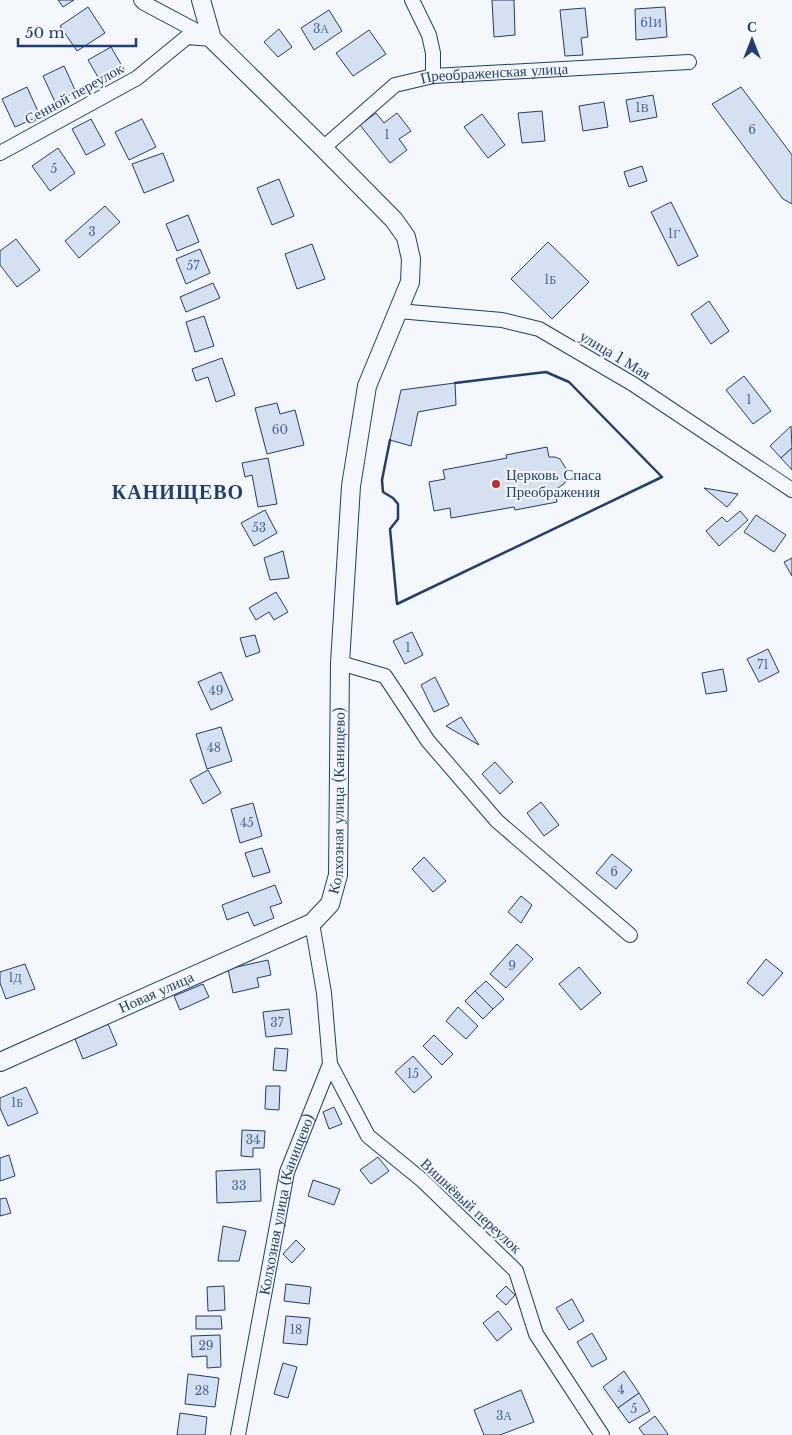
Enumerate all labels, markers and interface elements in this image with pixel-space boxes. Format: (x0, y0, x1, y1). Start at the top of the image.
scale bar (18, 15, 135, 47)
house number: 61И (640, 15, 662, 30)
north arrow (727, 15, 777, 65)
text: С (747, 18, 757, 36)
house number: 3А (313, 21, 329, 36)
text: 50 m (25, 23, 65, 42)
street label: Сенной переулок (21, 58, 127, 129)
street label: Преображенская улица (418, 59, 569, 88)
house number: 1В (635, 100, 649, 115)
house number: 6 (748, 122, 756, 137)
house number: 1 (384, 127, 390, 142)
house number: 5 (51, 161, 58, 176)
house number: 3 (88, 224, 96, 239)
house number: 1Г (668, 226, 680, 241)
house number: 57 (187, 258, 200, 273)
house number: 1Б (544, 272, 556, 287)
street label: улица 1 Мая (576, 326, 654, 383)
house number: 1 (746, 392, 752, 407)
house number: 60 (272, 422, 288, 437)
place label: Церковь Спаса Преображения (506, 465, 602, 501)
marker: Церковь Спаса Преображения (490, 478, 502, 490)
district label: КАНИЩЕВО (112, 480, 244, 504)
house number: 53 (252, 520, 266, 535)
house number: 1 (405, 640, 411, 655)
house number: 71 (757, 657, 769, 672)
house number: 49 (209, 683, 223, 698)
street label: Колхозная улица (Канищево) (323, 707, 349, 896)
house number: 48 (207, 740, 221, 755)
house number: 45 (240, 815, 254, 830)
house number: 6 (610, 864, 618, 879)
house number: 9 (508, 958, 516, 973)
street label: Новая улица (115, 967, 197, 1017)
house number: 1Д (8, 970, 22, 985)
house number: 37 (270, 1015, 285, 1030)
house number: 15 (407, 1066, 419, 1081)
house number: 1Б (11, 1095, 23, 1110)
street label: Колхозная улица (Канищево) (254, 1111, 318, 1297)
house number: 34 (246, 1132, 260, 1147)
street label: Вишнёвый переулок (417, 1154, 526, 1258)
house number: 33 (232, 1178, 246, 1193)
house number: 18 (290, 1322, 302, 1337)
house number: 29 (198, 1338, 214, 1353)
house number: 4 (617, 1382, 625, 1397)
house number: 28 (195, 1383, 209, 1398)
house number: 5 (631, 1401, 638, 1416)
house number: 3А (496, 1408, 512, 1423)

